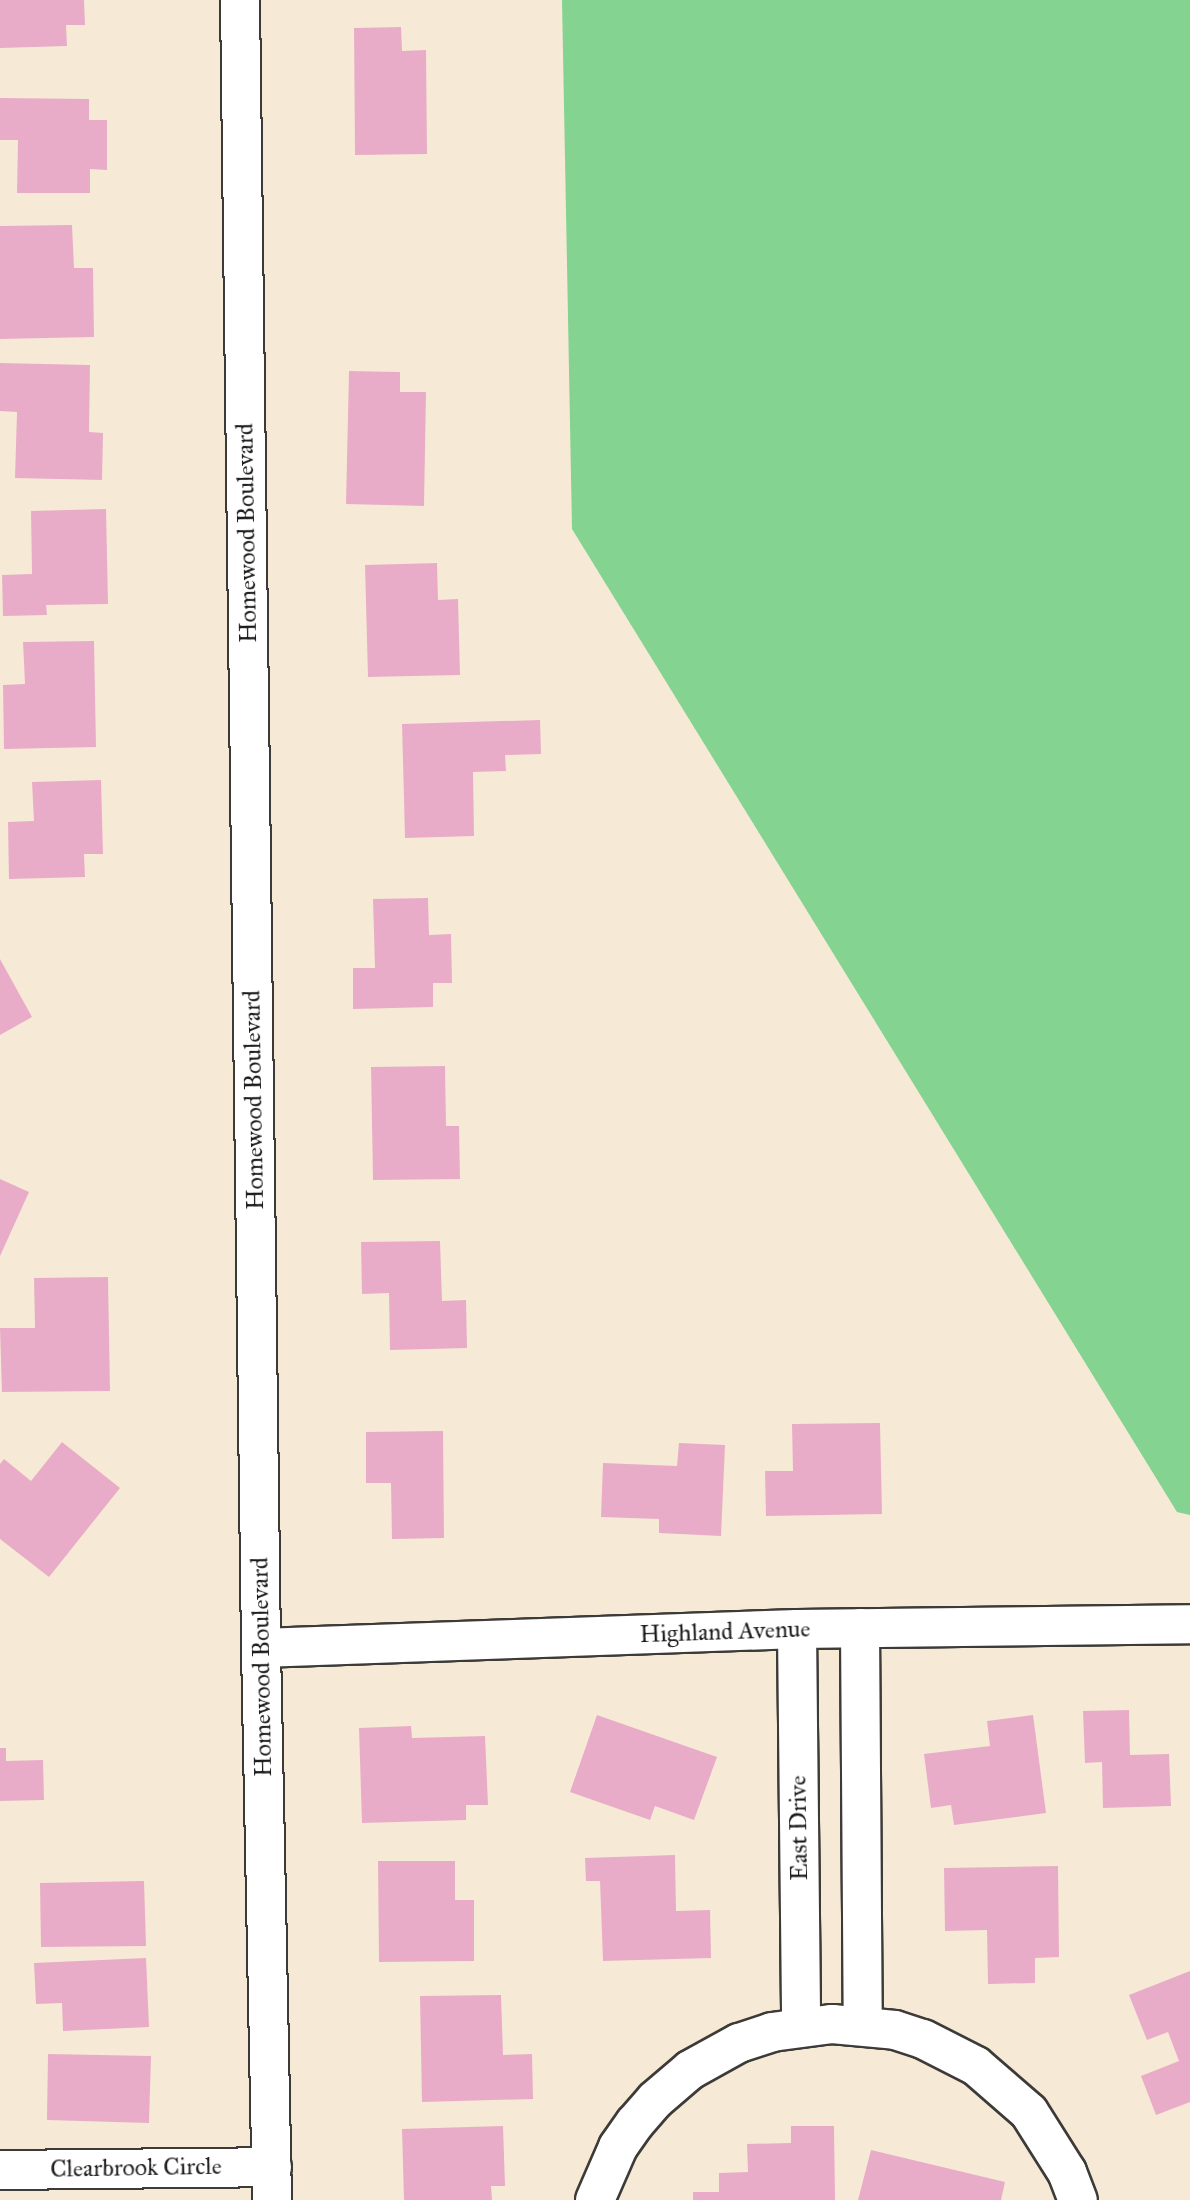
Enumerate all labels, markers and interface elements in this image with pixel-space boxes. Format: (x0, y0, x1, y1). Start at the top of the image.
street label: Homewood Boulevard (231, 423, 263, 643)
street label: Homewood Boulevard (238, 990, 270, 1210)
street label: Homewood Boulevard (246, 1557, 278, 1777)
street label: Highland Avenue (639, 1615, 811, 1649)
street label: East Drive (784, 1775, 814, 1881)
street label: Clearbrook Circle (50, 2152, 222, 2184)

